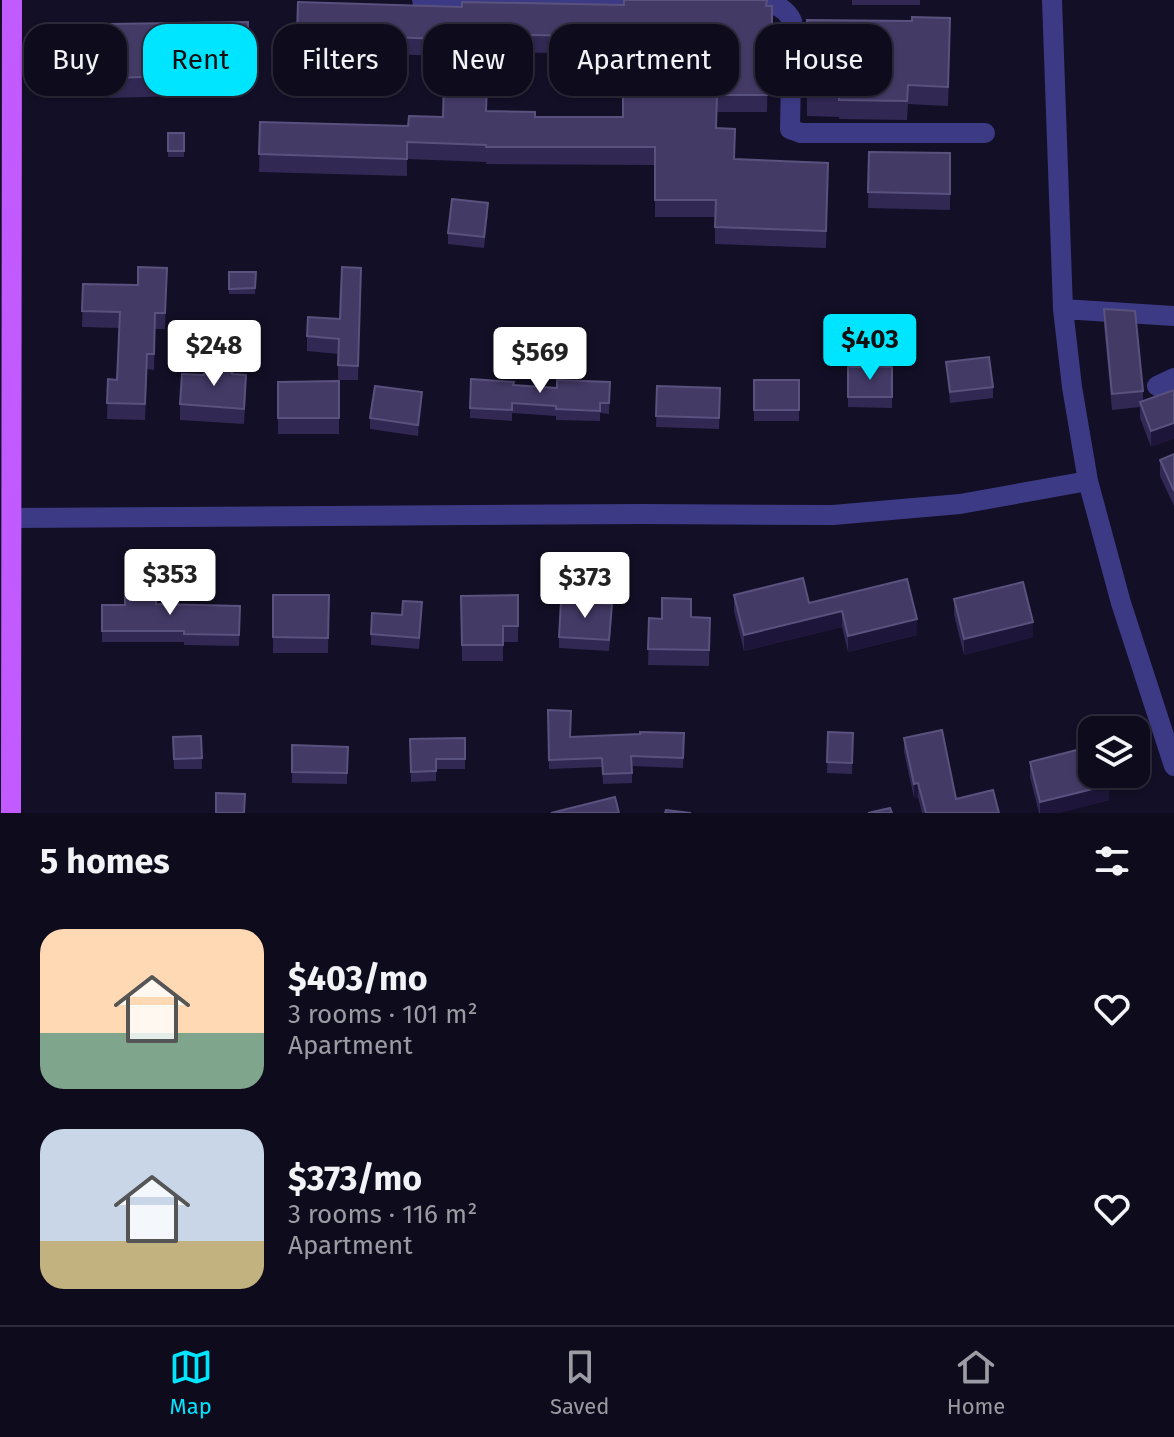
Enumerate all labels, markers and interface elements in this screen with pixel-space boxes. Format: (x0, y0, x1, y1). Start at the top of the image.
chip: Buy (24, 24, 127, 96)
chip: Rent (143, 24, 257, 96)
chip: Filters (273, 24, 407, 96)
chip: New (423, 24, 533, 96)
chip: Apartment (549, 24, 739, 96)
chip: House (755, 24, 892, 96)
pin: $403 (823, 314, 917, 382)
pin: $248 (167, 320, 261, 388)
text: $403 (841, 324, 899, 355)
pin: $569 (493, 327, 587, 395)
text: $248 (186, 330, 242, 361)
text: $569 (511, 337, 569, 368)
pin: $353 (123, 549, 217, 617)
pin: $373 (538, 552, 632, 620)
text: $353 (142, 559, 198, 590)
text: $373 (558, 562, 612, 593)
map controls (1078, 716, 1150, 788)
button: layers (1078, 716, 1150, 788)
icon: filters (1090, 839, 1134, 883)
text: 5 homes (40, 841, 170, 882)
text: $403/mo (288, 958, 428, 999)
icon: home (104, 961, 200, 1057)
icon: heart (1090, 987, 1134, 1031)
text: 3 rooms · 101 m² (288, 999, 478, 1030)
text: Apartment (288, 1030, 413, 1061)
text: $373/mo (288, 1158, 422, 1199)
icon: home (104, 1161, 200, 1257)
icon: heart (1090, 1187, 1134, 1231)
text: 3 rooms · 116 m² (288, 1199, 477, 1230)
text: Apartment (288, 1230, 413, 1261)
tab: Map (169, 1345, 213, 1420)
tab: Saved (550, 1345, 609, 1420)
tab: Home (947, 1345, 1005, 1420)

